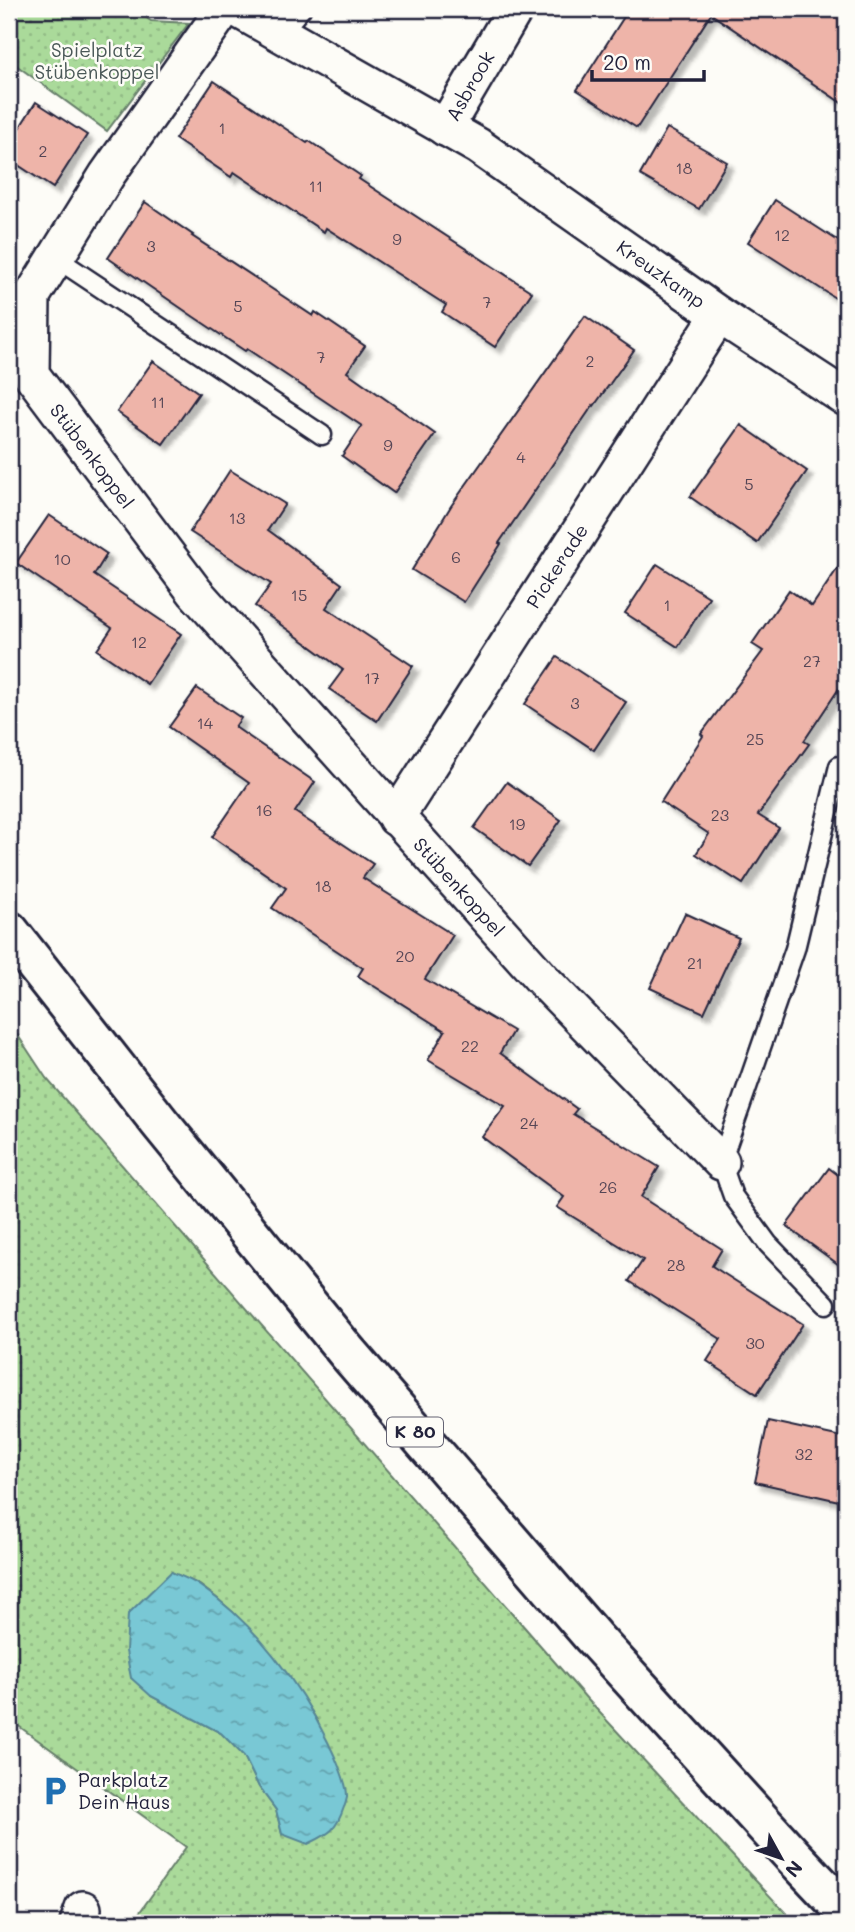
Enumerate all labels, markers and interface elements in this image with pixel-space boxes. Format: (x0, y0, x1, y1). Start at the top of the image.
park label: Spielplatz Stübenkoppel (34, 37, 160, 84)
scale bar (592, 38, 704, 82)
street label: Asbrook (440, 46, 500, 125)
text: 20 m (603, 48, 651, 75)
house number: 1 (218, 117, 226, 138)
house number: 2 (39, 140, 47, 161)
house number: 18 (676, 157, 693, 178)
house number: 11 (309, 175, 323, 196)
house number: 12 (774, 224, 790, 245)
house number: 9 (392, 228, 402, 249)
street label: Kreuzkamp (612, 234, 710, 313)
house number: 3 (146, 235, 156, 256)
house number: 7 (483, 291, 492, 312)
house number: 5 (233, 295, 243, 316)
house number: 7 (317, 346, 326, 367)
house number: 2 (586, 350, 594, 371)
house number: 11 (151, 391, 165, 412)
street label: Stübenkoppel (45, 398, 140, 513)
house number: 9 (383, 434, 393, 455)
house number: 4 (516, 446, 526, 467)
house number: 5 (744, 473, 754, 494)
house number: 13 (229, 507, 245, 528)
street label: Pickerade (520, 519, 593, 613)
house number: 6 (451, 546, 461, 567)
house number: 10 (53, 548, 71, 569)
house number: 15 (291, 584, 307, 605)
house number: 1 (663, 594, 671, 615)
house number: 12 (131, 631, 147, 652)
house number: 27 (803, 650, 821, 671)
house number: 17 (364, 667, 380, 688)
house number: 3 (570, 692, 580, 713)
house number: 14 (197, 712, 214, 733)
house number: 25 (746, 728, 764, 749)
house number: 16 (256, 799, 272, 820)
house number: 23 (711, 804, 729, 825)
house number: 19 (509, 813, 525, 834)
street label: Stübenkoppel (408, 832, 511, 942)
house number: 18 (315, 875, 332, 896)
house number: 20 (396, 945, 415, 966)
house number: 21 (687, 952, 703, 973)
house number: 22 (461, 1035, 479, 1056)
house number: 24 (520, 1112, 539, 1133)
house number: 26 (599, 1176, 617, 1197)
house number: 28 (667, 1254, 686, 1275)
house number: 30 (745, 1332, 765, 1353)
road number: K 80 (387, 1418, 443, 1447)
house number: 32 (795, 1443, 813, 1464)
place label: Parkplatz Dein Haus (78, 1767, 170, 1814)
parking icon: Parkplatz Dein Haus (38, 1774, 72, 1808)
north arrow (746, 1824, 816, 1894)
text: N (780, 1856, 809, 1883)

